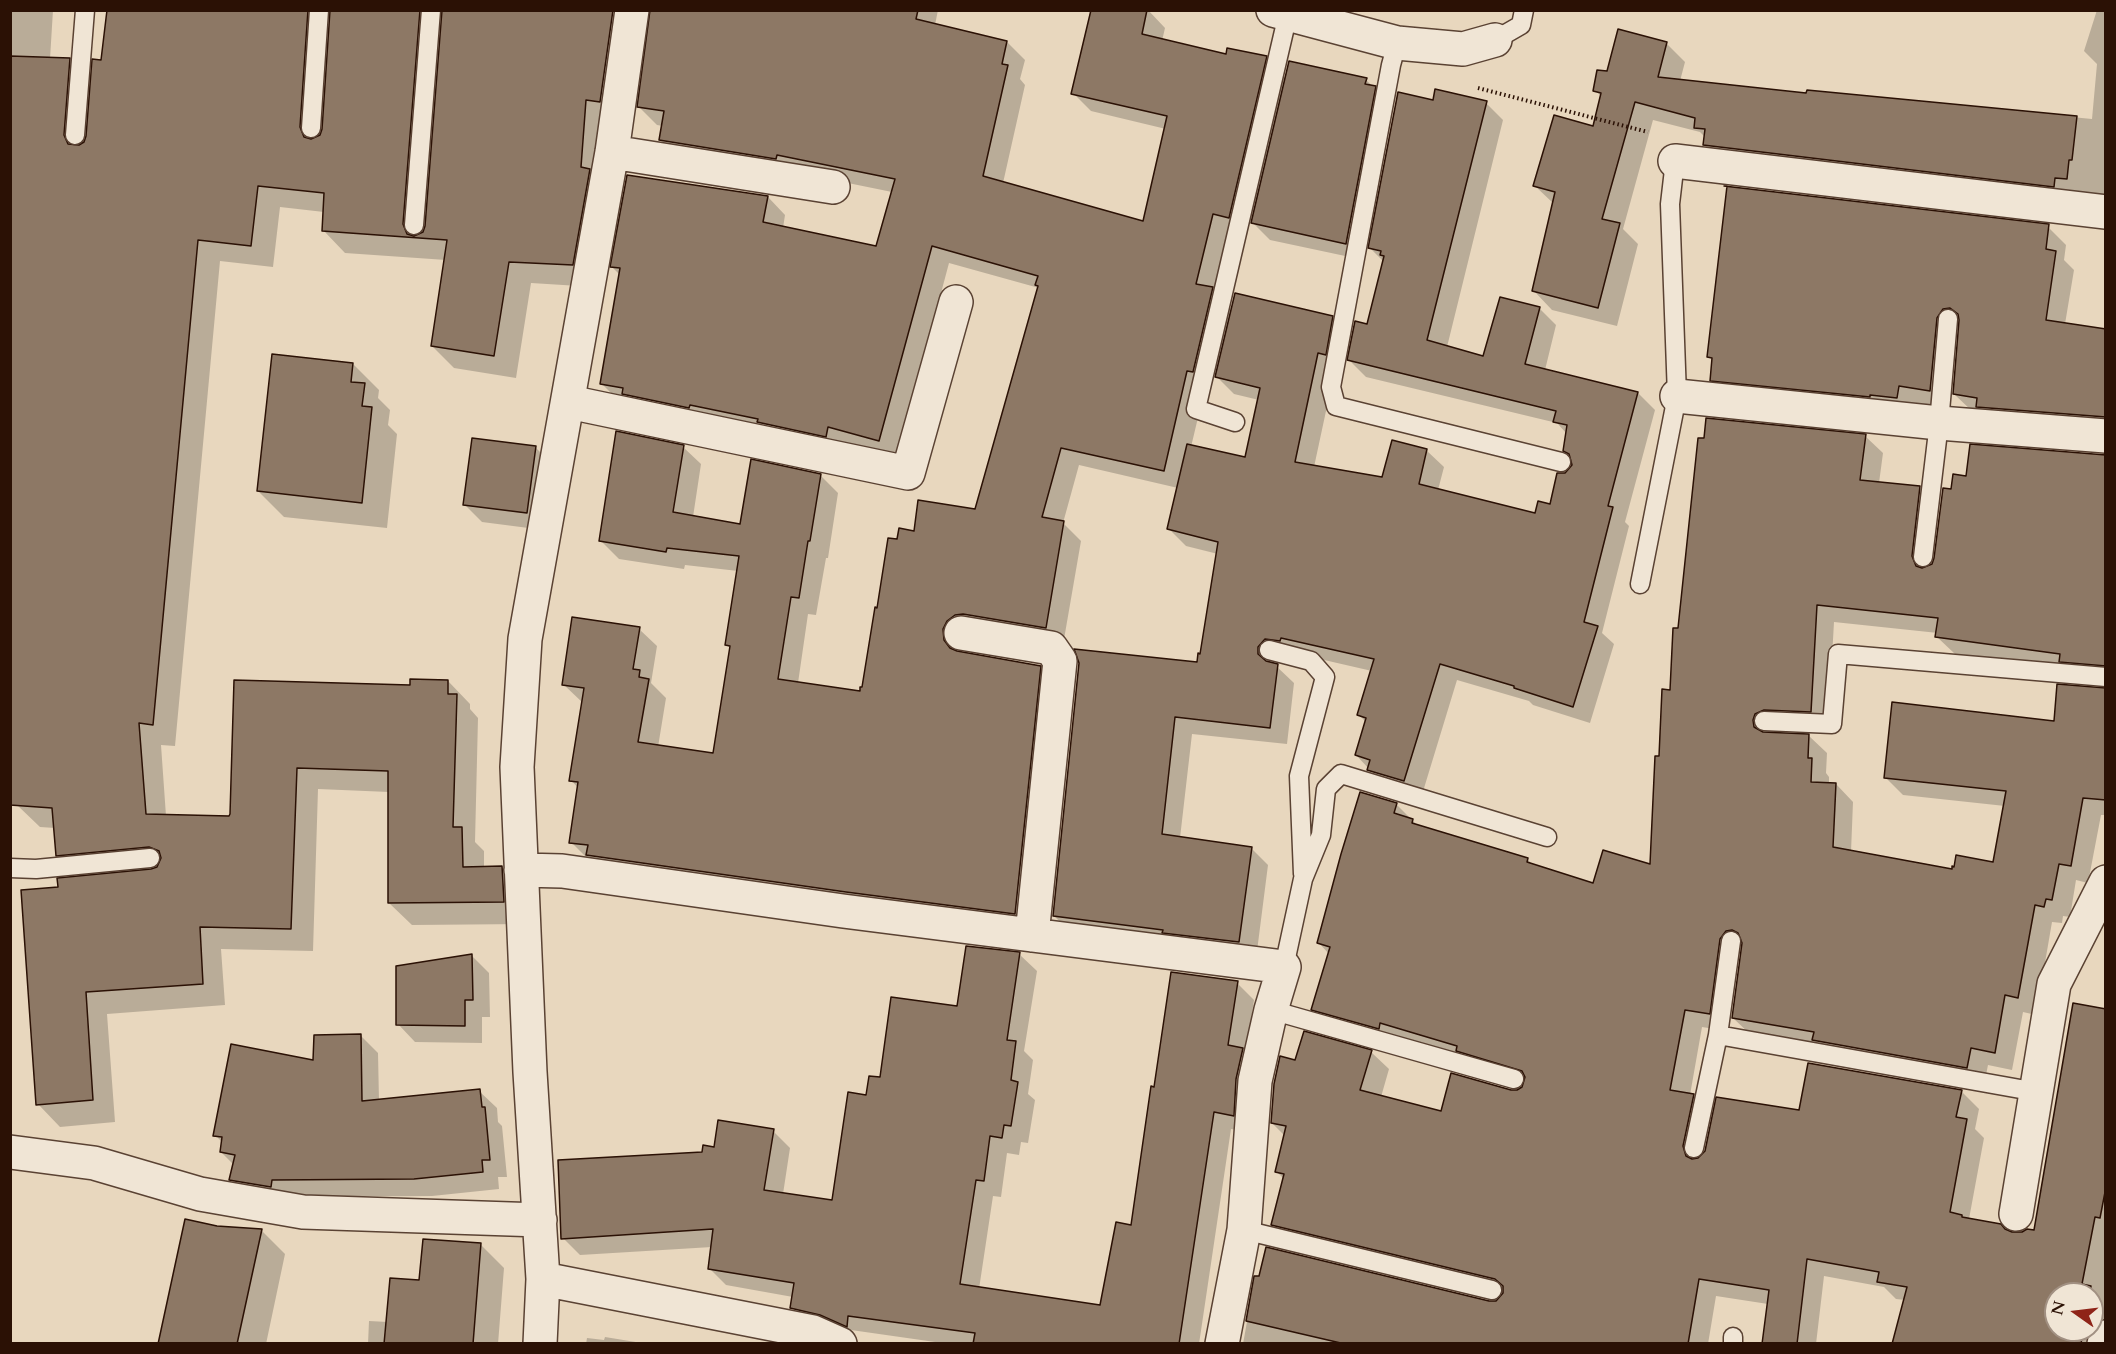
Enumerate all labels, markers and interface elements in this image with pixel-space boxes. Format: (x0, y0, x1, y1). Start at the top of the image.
north arrow (2044, 1282, 2104, 1342)
text: N (2046, 1299, 2071, 1318)

